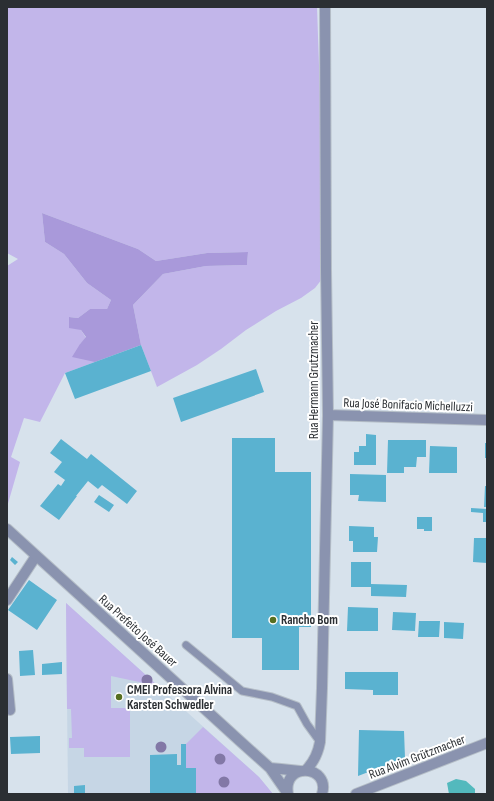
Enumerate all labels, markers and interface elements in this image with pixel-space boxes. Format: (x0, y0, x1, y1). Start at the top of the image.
street label: Rua Hermann Grutzmacher (306, 321, 322, 439)
street label: Rua José Bonifacio Michelluzzi (343, 395, 473, 415)
street label: Rua Prefeito José Bauer (95, 591, 181, 671)
place label: Rancho Bom (281, 612, 338, 628)
marker: Rancho Bom (268, 615, 278, 625)
place label: CMEI Professora Alvina Karsten Schwedler (127, 682, 232, 713)
marker: CMEI Professora Alvina Karsten Schwedler (114, 692, 124, 702)
street label: Rua Alvim Grützmacher (367, 731, 468, 783)

